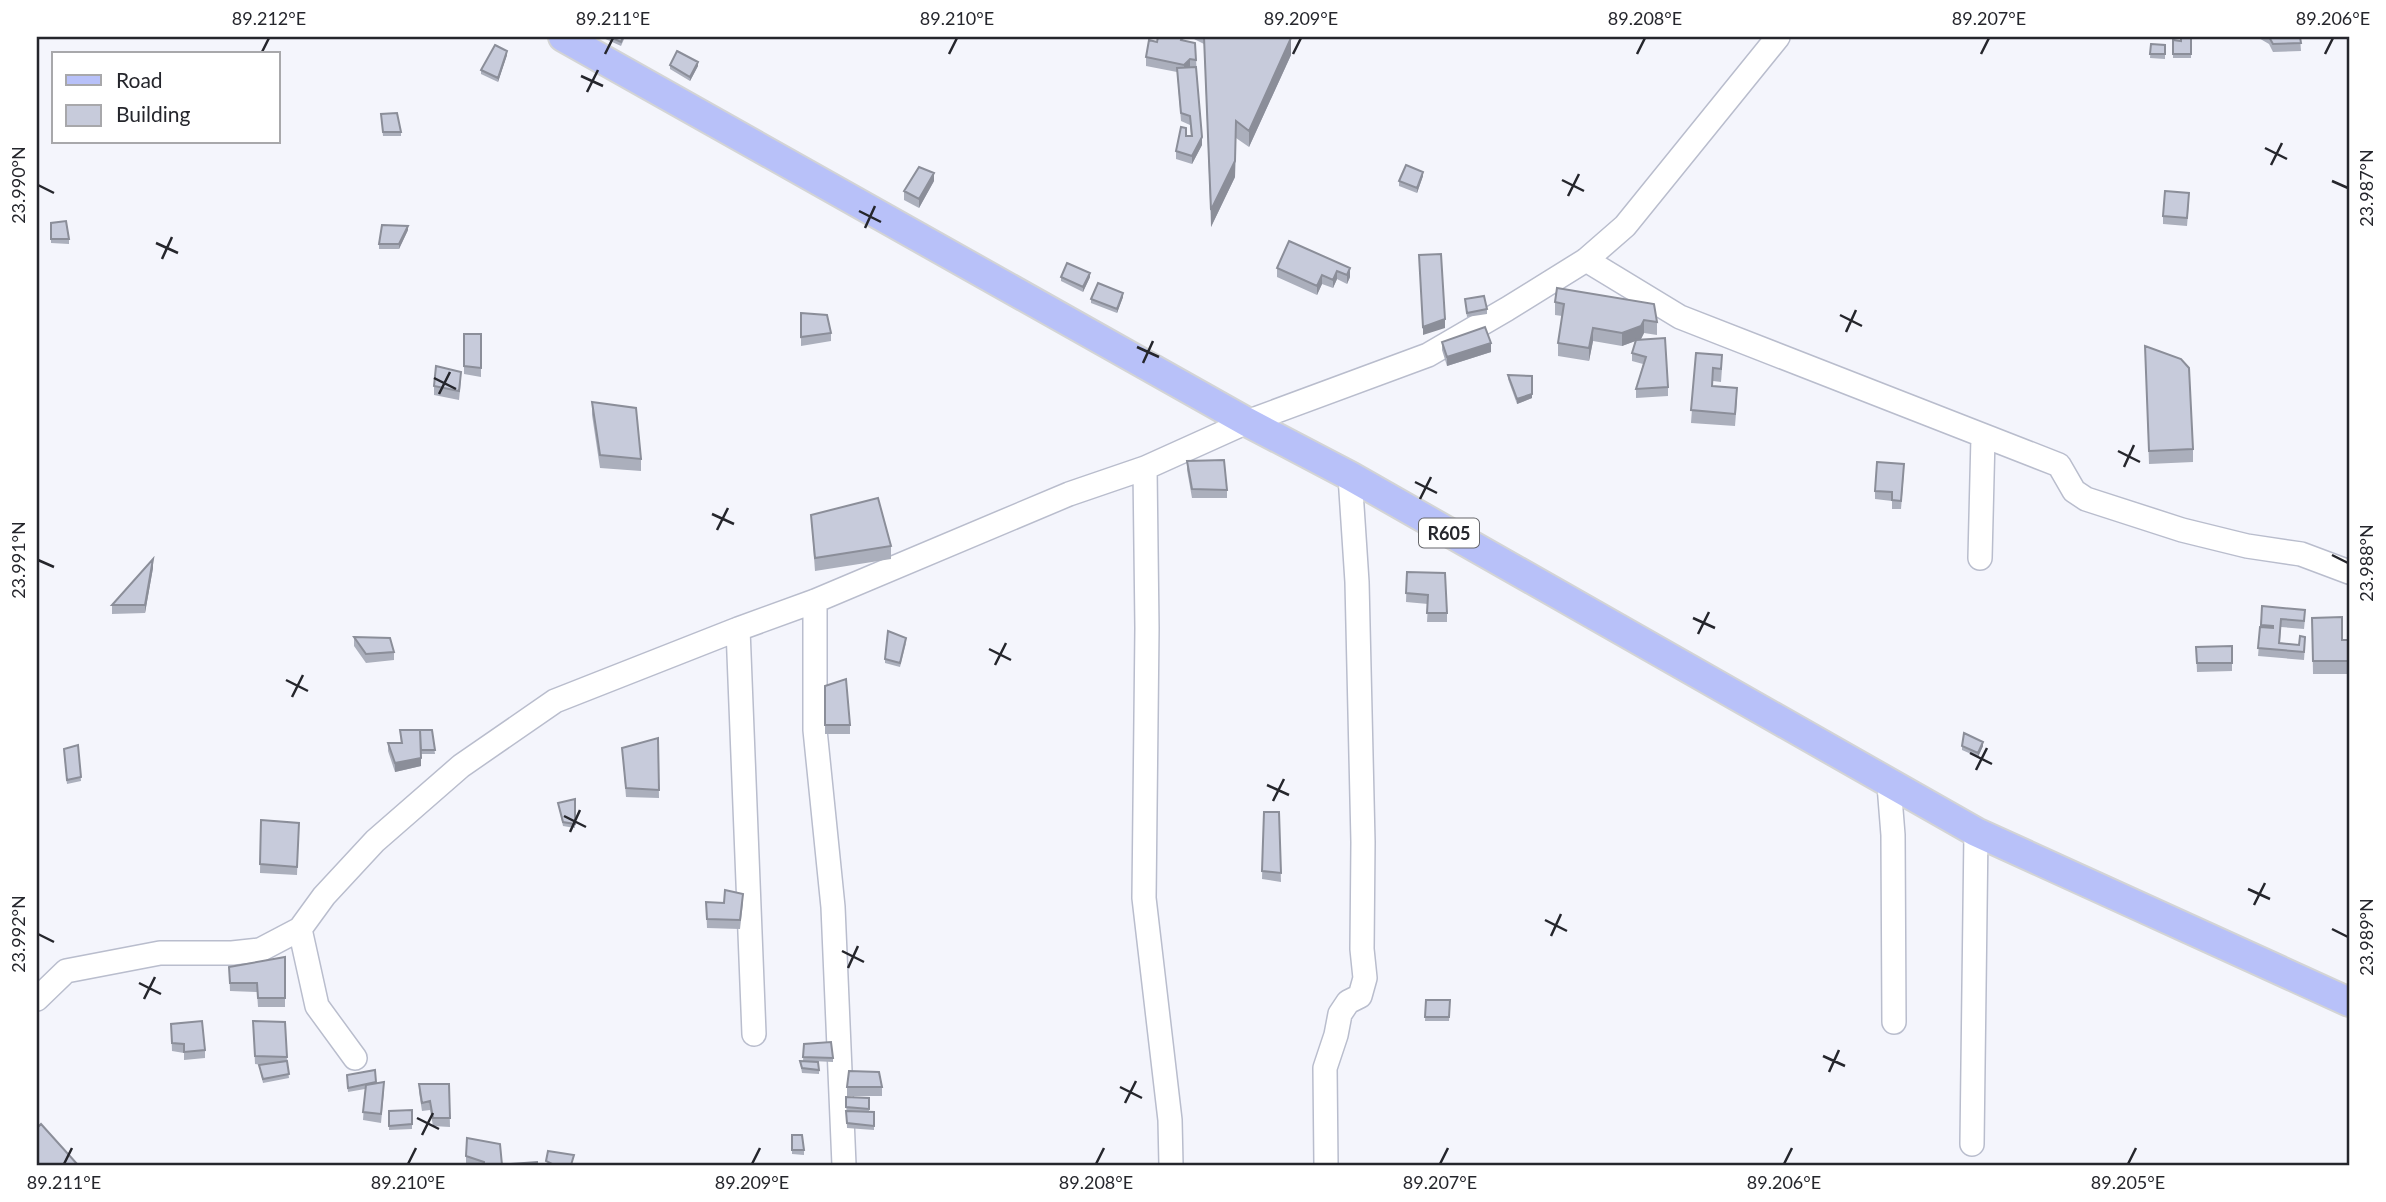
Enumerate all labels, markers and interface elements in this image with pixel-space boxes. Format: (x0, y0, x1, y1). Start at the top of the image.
text: 89.212°E (232, 7, 306, 29)
text: 89.211°E (576, 7, 650, 29)
text: 89.210°E (920, 7, 994, 29)
text: 89.209°E (1264, 7, 1338, 29)
text: 89.208°E (1608, 7, 1682, 29)
text: 89.207°E (1952, 7, 2026, 29)
text: 89.206°E (2296, 7, 2370, 29)
legend (52, 52, 280, 144)
text: Road (116, 67, 163, 92)
text: Building (116, 101, 191, 126)
text: 23.990°N (7, 146, 29, 224)
text: 23.987°N (2355, 149, 2377, 227)
road number: R605 (1419, 518, 1479, 548)
text: 23.991°N (7, 521, 29, 599)
text: 23.988°N (2355, 524, 2377, 602)
text: 23.992°N (7, 895, 29, 973)
text: 23.989°N (2355, 898, 2377, 976)
text: 89.211°E (27, 1171, 101, 1193)
text: 89.210°E (371, 1171, 445, 1193)
text: 89.209°E (715, 1171, 789, 1193)
text: 89.208°E (1059, 1171, 1133, 1193)
text: 89.207°E (1403, 1171, 1477, 1193)
text: 89.206°E (1747, 1171, 1821, 1193)
text: 89.205°E (2091, 1171, 2165, 1193)

